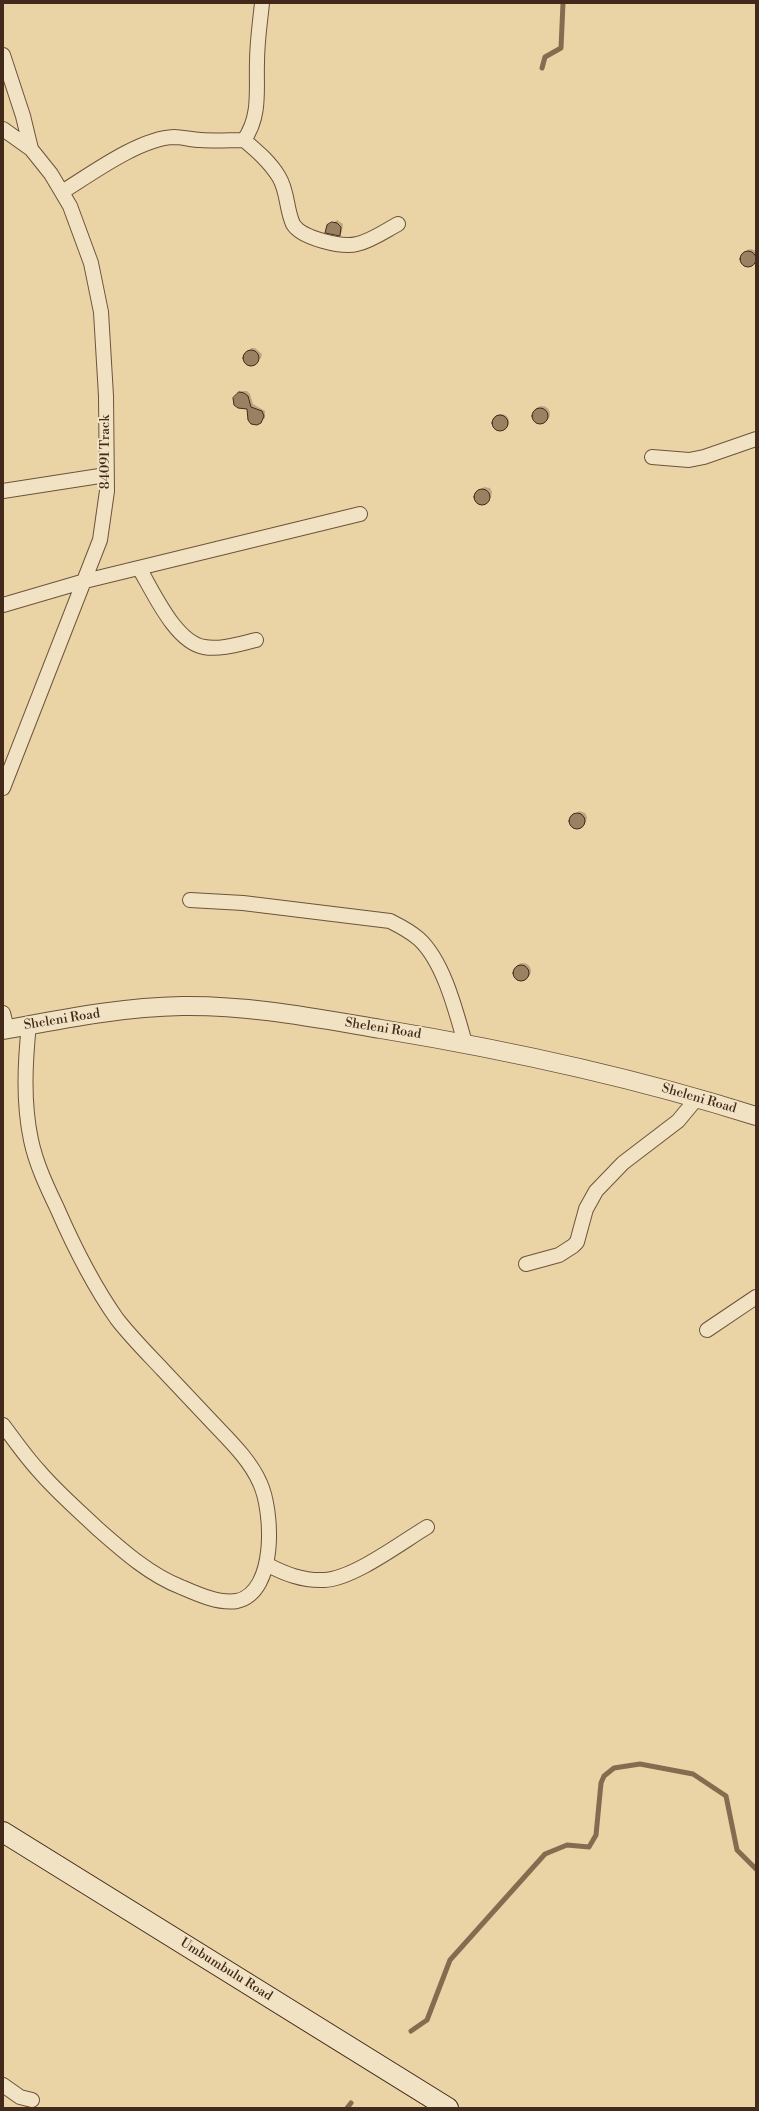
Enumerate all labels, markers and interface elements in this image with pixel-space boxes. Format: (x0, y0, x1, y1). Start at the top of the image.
street label: 84091 Track (98, 415, 114, 489)
street label: Sheleni Road (23, 1006, 101, 1034)
street label: Sheleni Road (344, 1015, 422, 1043)
street label: Sheleni Road (660, 1081, 738, 1117)
street label: Umbumbulu Road (177, 1935, 275, 2005)

